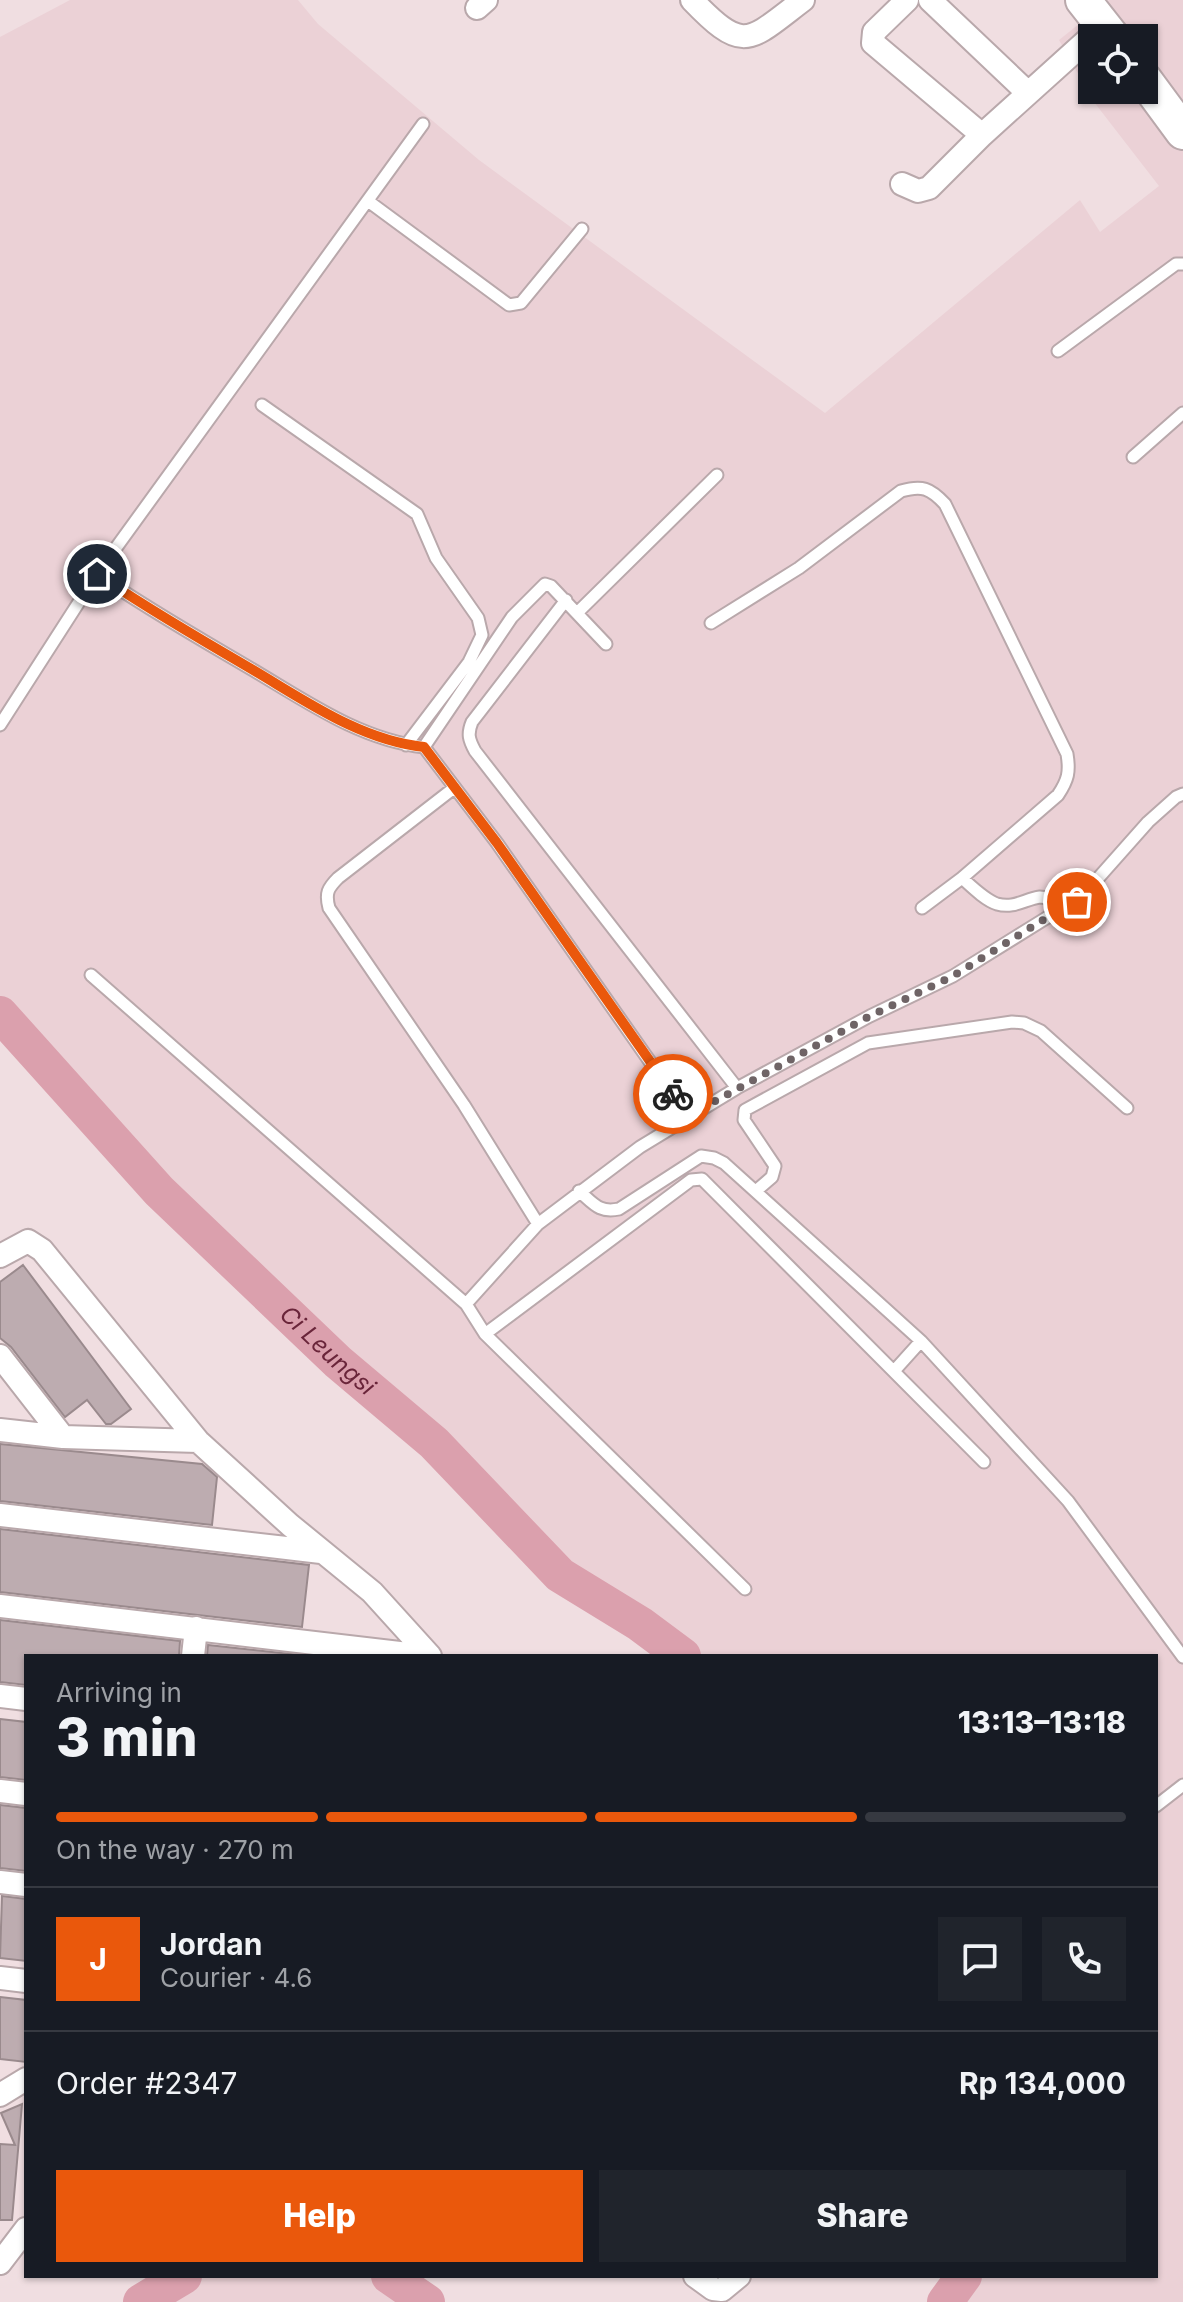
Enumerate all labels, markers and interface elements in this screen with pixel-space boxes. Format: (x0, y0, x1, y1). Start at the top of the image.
map controls (1078, 24, 1158, 104)
button: locate (1078, 24, 1158, 104)
pin (63, 540, 131, 608)
icon: home (75, 552, 119, 596)
pin (1043, 868, 1111, 936)
icon: bag (1055, 880, 1099, 924)
courier (633, 1054, 713, 1134)
icon: bike (651, 1072, 695, 1116)
water label: Ci Leungsi (274, 1299, 382, 1402)
text: Arriving in (56, 1677, 182, 1708)
text: 13:13–13:18 (958, 1704, 1126, 1740)
text: 3 min (56, 1706, 198, 1769)
text: On the way · 270 m (56, 1834, 294, 1865)
button: chat (938, 1917, 1022, 2001)
button: phone (1042, 1917, 1126, 2001)
text: Jordan (160, 1926, 262, 1962)
text: J (89, 1941, 107, 1977)
text: Courier · 4.6 (160, 1962, 312, 1993)
text: Order #2347 (56, 2065, 238, 2101)
text: Rp 134,000 (959, 2065, 1126, 2101)
button: Help (56, 2170, 583, 2262)
button: Share (599, 2170, 1126, 2262)

